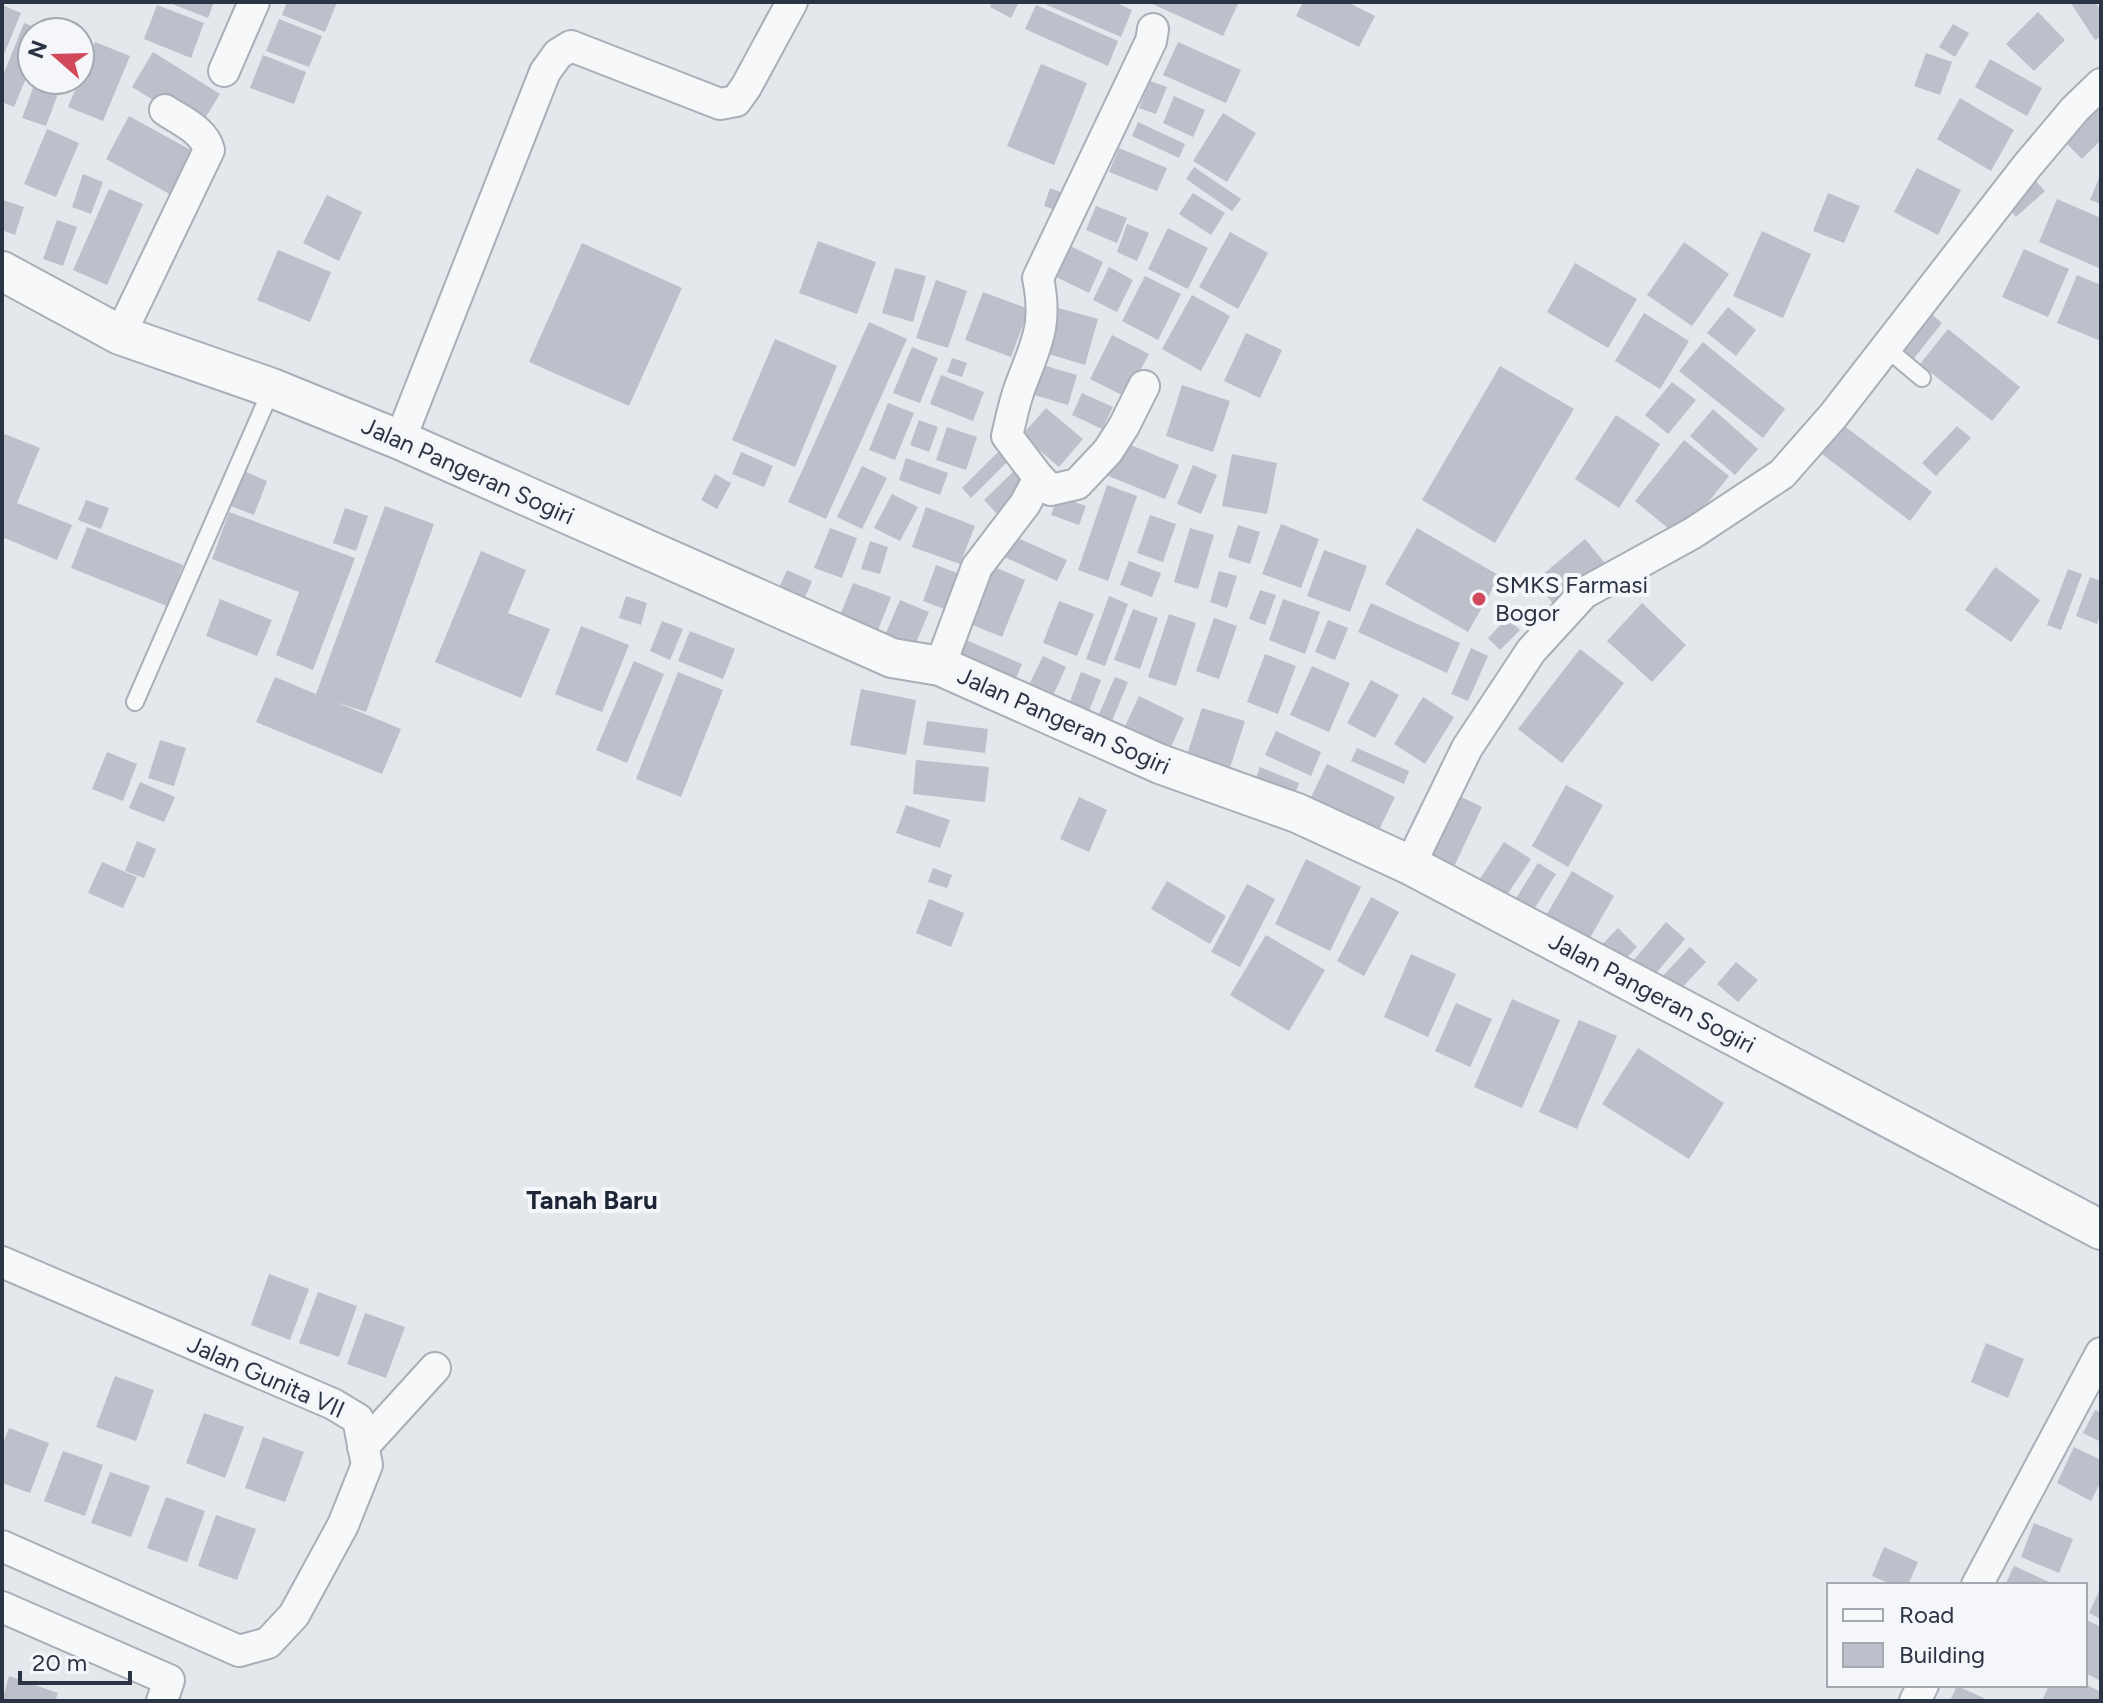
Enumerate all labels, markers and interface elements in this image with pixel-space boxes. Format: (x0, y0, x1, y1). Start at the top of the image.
north arrow (16, 16, 96, 96)
text: N (22, 37, 53, 62)
street label: Jalan Pangeran Sogiri (357, 411, 579, 530)
place label: SMKS Farmasi Bogor (1495, 570, 1648, 627)
marker: SMKS Farmasi Bogor (1470, 590, 1488, 608)
street label: Jalan Pangeran Sogiri (953, 661, 1175, 780)
street label: Jalan Pangeran Sogiri (1544, 926, 1760, 1059)
district label: Tanah Baru (526, 1184, 658, 1216)
street label: Jalan Gunita VII (183, 1329, 349, 1424)
legend (1827, 1583, 2087, 1687)
text: Road (1899, 1600, 1954, 1629)
scale bar (20, 1635, 130, 1685)
text: Building (1899, 1640, 1985, 1669)
text: 20 m (32, 1648, 87, 1677)

